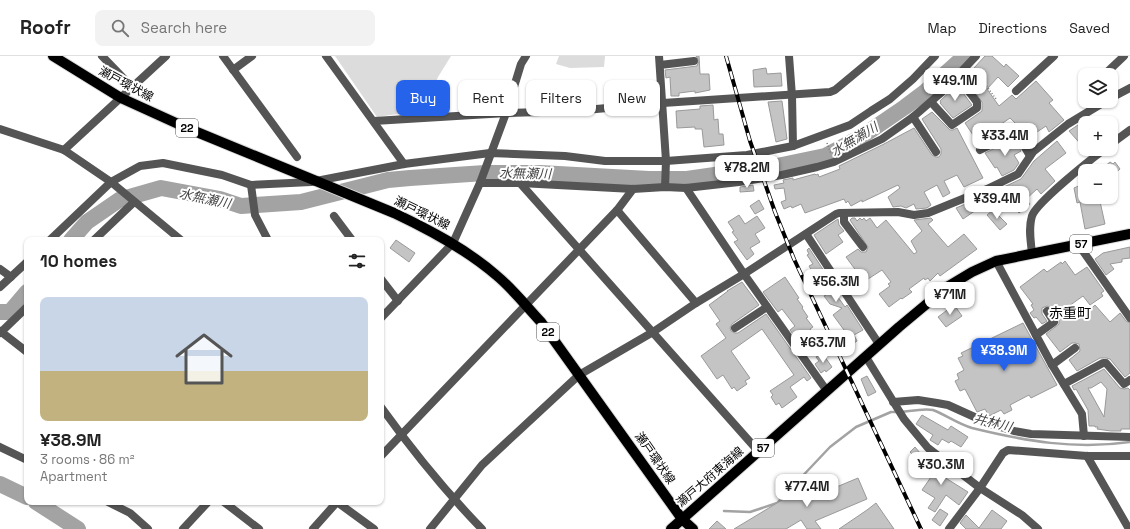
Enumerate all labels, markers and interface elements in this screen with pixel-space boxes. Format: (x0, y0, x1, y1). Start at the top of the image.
search box (95, 10, 375, 46)
text: Roofr (20, 15, 71, 40)
icon: search (109, 17, 131, 39)
text: Search here (141, 18, 227, 37)
text: Map (927, 19, 957, 37)
text: Directions (979, 19, 1047, 37)
text: Saved (1069, 19, 1110, 37)
street label: 瀬戸環状線 (96, 63, 156, 105)
pin: ¥49.1M (922, 68, 988, 102)
map controls (1078, 68, 1118, 204)
button: layers (1078, 68, 1118, 108)
text: ¥49.1M (933, 72, 977, 89)
chip: Buy (396, 80, 450, 116)
chip: Rent (458, 80, 518, 116)
chip: Filters (526, 80, 596, 116)
chip: New (604, 80, 660, 116)
button: + (1078, 116, 1118, 156)
water label: 水無瀬川 (828, 118, 883, 160)
road number: 22 (176, 119, 198, 137)
pin: ¥33.4M (972, 123, 1038, 157)
text: ¥33.4M (981, 127, 1029, 144)
pin: ¥78.2M (714, 155, 780, 189)
text: ¥78.2M (724, 159, 770, 176)
button: − (1078, 164, 1118, 204)
water label: 水無瀬川 (499, 165, 553, 182)
water label: 水無瀬川 (178, 185, 234, 213)
pin: ¥39.4M (964, 186, 1030, 220)
text: ¥39.4M (973, 190, 1021, 207)
street label: 瀬戸環状線 (392, 193, 452, 233)
road number: 57 (1070, 235, 1092, 253)
text: 10 homes (40, 250, 117, 272)
icon: filters (346, 250, 368, 272)
pin: ¥56.3M (803, 269, 869, 303)
text: ¥56.3M (812, 273, 860, 290)
pin: ¥71M (926, 282, 974, 316)
text: ¥71M (934, 286, 966, 303)
district label: 赤重町 (1049, 304, 1091, 322)
icon: home (168, 323, 240, 395)
road number: 22 (537, 323, 559, 341)
pin: ¥63.7M (790, 330, 856, 364)
text: ¥63.7M (800, 334, 846, 351)
pin: ¥38.9M (971, 338, 1037, 372)
text: ¥38.9M (980, 342, 1028, 359)
water label: 井林川 (972, 410, 1016, 436)
text: ¥38.9M (40, 429, 102, 451)
street label: 瀬戸環状線 (631, 429, 679, 487)
road number: 57 (752, 439, 774, 457)
street label: 瀬戸大府東海線 (673, 443, 747, 511)
text: 3 rooms · 86 m² (40, 451, 134, 468)
pin: ¥30.3M (908, 452, 974, 486)
text: ¥30.3M (917, 456, 965, 473)
text: Apartment (40, 468, 108, 485)
pin: ¥77.4M (774, 474, 840, 508)
text: ¥77.4M (784, 478, 830, 495)

